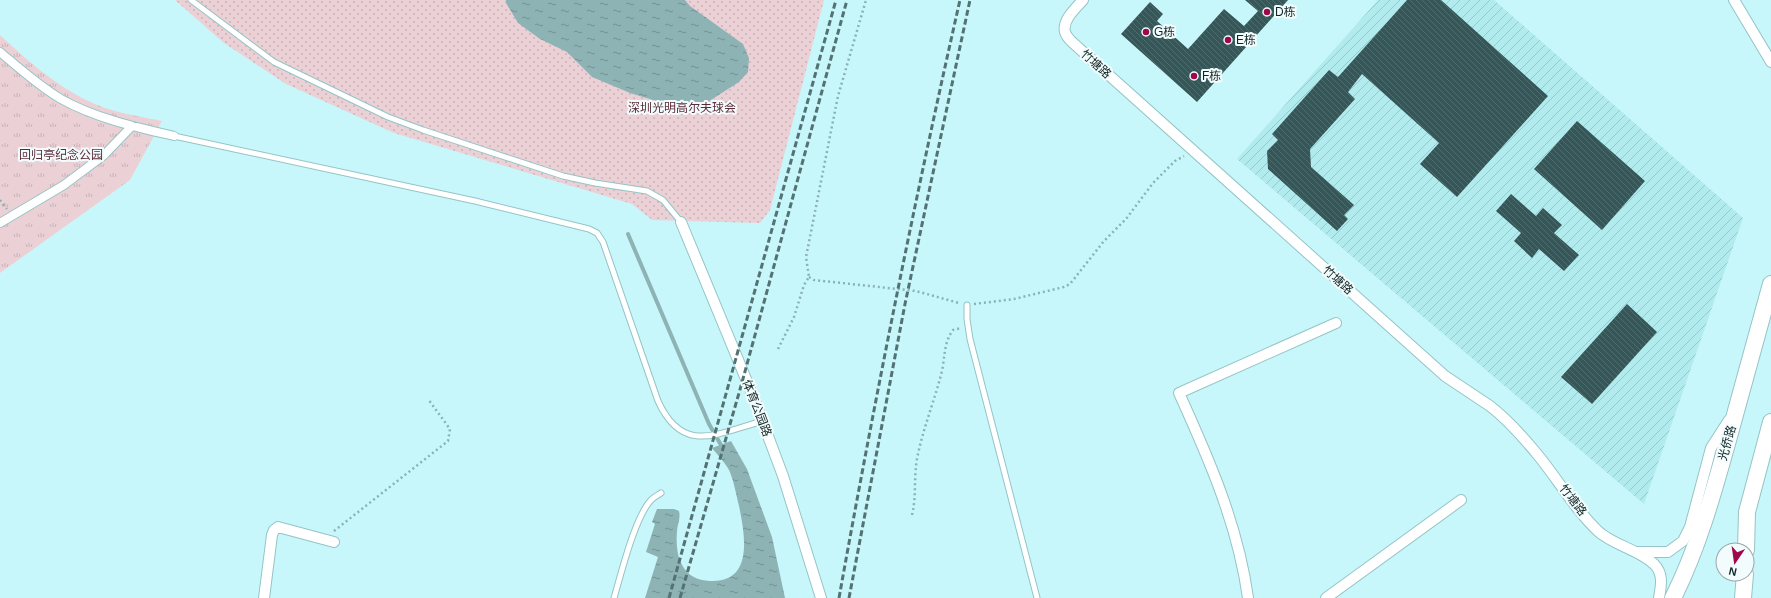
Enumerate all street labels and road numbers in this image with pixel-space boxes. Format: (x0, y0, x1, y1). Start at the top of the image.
street label: 竹塘路 (1078, 47, 1114, 81)
street label: 竹塘路 (1320, 263, 1356, 297)
street label: 体育公园路 (740, 377, 774, 439)
street label: 光侨路 (1715, 424, 1739, 462)
street label: 竹塘路 (1556, 482, 1590, 518)

